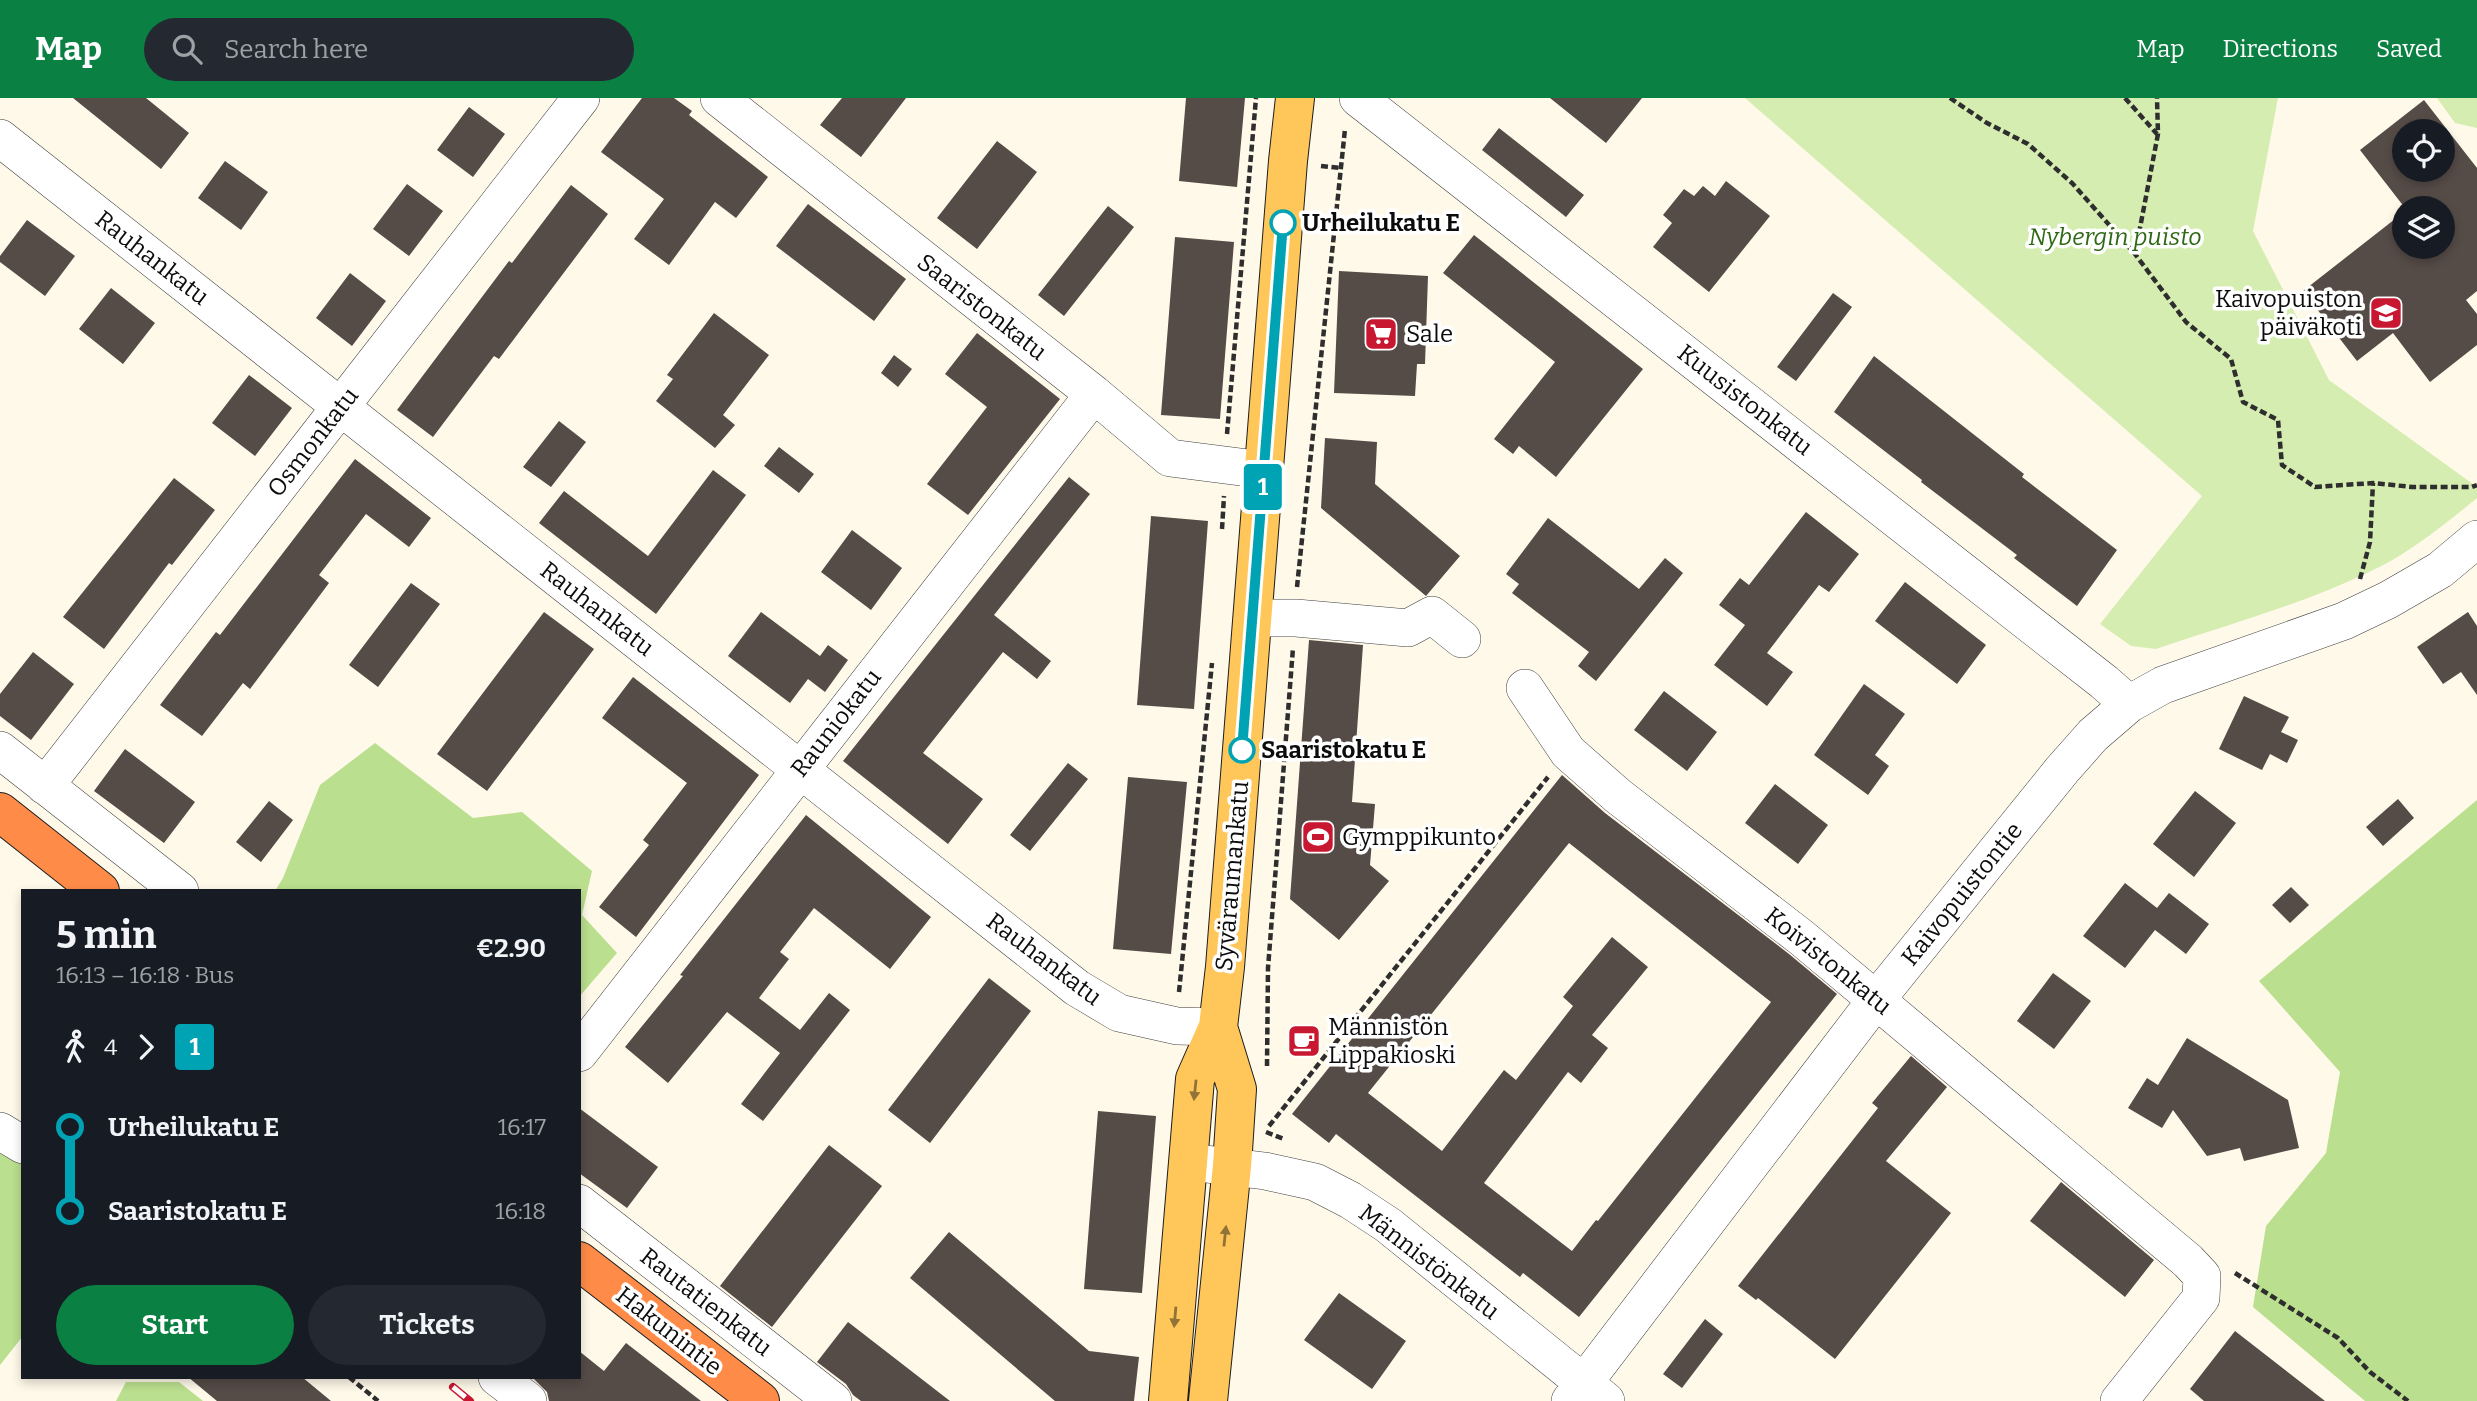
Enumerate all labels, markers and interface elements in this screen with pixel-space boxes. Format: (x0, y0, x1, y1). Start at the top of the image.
search box (144, 18, 634, 81)
text: Map (35, 29, 102, 69)
icon: search (168, 30, 206, 68)
text: Search here (224, 34, 368, 65)
text: Map (2136, 35, 2185, 63)
text: Directions (2223, 35, 2338, 63)
text: Saved (2376, 35, 2442, 63)
map controls (2392, 119, 2455, 259)
button: locate (2392, 119, 2455, 182)
button: layers (2392, 196, 2455, 259)
street label: Rauhankatu (90, 205, 214, 311)
place label: Urheilukatu E (1302, 209, 1460, 237)
marker: Urheilukatu E (1270, 210, 1296, 236)
park label: Nybergin puisto (2028, 223, 2202, 251)
street label: Saaristonkatu (912, 248, 1052, 366)
place label: Kaivopuiston päiväkoti (2215, 285, 2362, 341)
school or university icon: Kaivopuiston päiväkoti (2367, 294, 2405, 332)
supermarket icon: Sale (1362, 315, 1400, 353)
place label: Sale (1406, 320, 1453, 348)
street label: Kuusistonkatu (1672, 339, 1818, 461)
street label: Osmonkatu (262, 382, 364, 502)
line badge: 1 (1240, 464, 1286, 510)
text: 1 (1258, 473, 1268, 501)
street label: Rauhankatu (535, 556, 659, 662)
street label: Rauniokatu (785, 663, 887, 783)
place label: Saaristokatu E (1261, 736, 1426, 764)
marker: Saaristokatu E (1229, 737, 1255, 763)
street label: Syväraumankatu (1210, 780, 1254, 972)
street label: Kaivopuistontie (1896, 817, 2028, 971)
sports icon: Gymppikunto (1299, 818, 1337, 856)
place label: Gymppikunto (1342, 823, 1496, 851)
street label: Koivistonkatu (1759, 901, 1897, 1021)
street label: Rauhankatu (981, 907, 1107, 1011)
text: 5 min (56, 912, 156, 958)
text: €2.90 (476, 933, 546, 964)
text: 16:13 – 16:18 · Bus (56, 961, 234, 989)
place label: Männistön Lippakioski (1328, 1013, 1456, 1069)
cafe icon: Männistön Lippakioski (1285, 1022, 1323, 1060)
icon: walk (56, 1028, 94, 1066)
icon: forward (127, 1028, 165, 1066)
text: 4 (104, 1033, 117, 1061)
text: 1 (189, 1033, 200, 1061)
one-way arrow (1189, 1079, 1200, 1101)
text: Urheilukatu E (108, 1112, 279, 1143)
text: 16:17 (498, 1113, 546, 1141)
text: Saaristokatu E (108, 1196, 287, 1227)
text: 16:18 (495, 1197, 546, 1225)
street label: Männistönkatu (1353, 1199, 1505, 1325)
one-way arrow (1219, 1224, 1230, 1246)
street label: Rautatienkatu (635, 1242, 777, 1362)
street label: Hakunintie (611, 1281, 727, 1381)
button: Start (56, 1285, 294, 1365)
button: Tickets (308, 1285, 546, 1365)
one-way arrow (1169, 1306, 1180, 1328)

